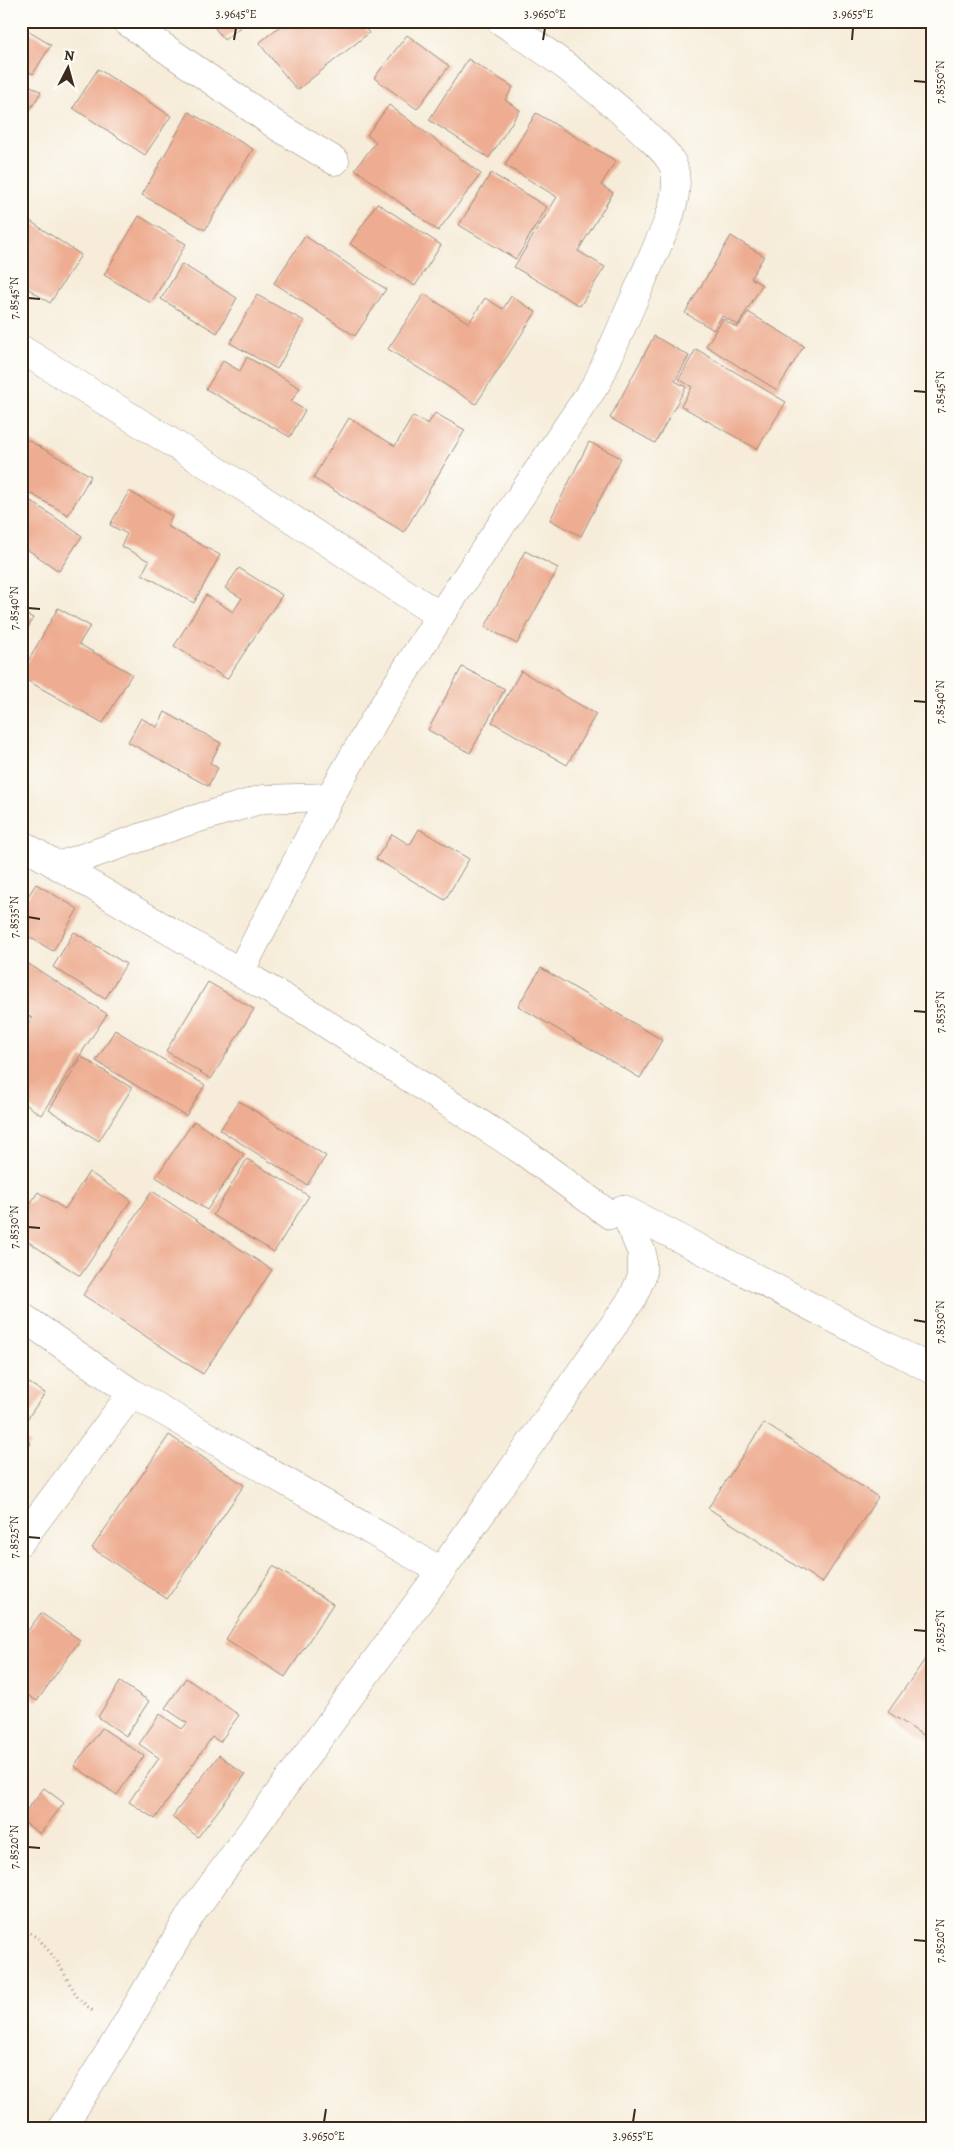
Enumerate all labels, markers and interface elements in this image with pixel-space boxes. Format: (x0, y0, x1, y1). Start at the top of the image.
text: 3.9645°E (216, 6, 256, 22)
text: 3.9650°E (524, 6, 566, 22)
text: 3.9655°E (833, 6, 873, 22)
north arrow (42, 42, 92, 92)
text: N (63, 46, 75, 66)
text: 7.8550°N (932, 60, 948, 104)
text: 7.8545°N (6, 276, 22, 319)
text: 7.8545°N (932, 370, 948, 413)
text: 7.8540°N (6, 586, 22, 630)
text: 7.8540°N (932, 680, 948, 724)
text: 7.8535°N (6, 896, 22, 938)
text: 7.8535°N (932, 991, 948, 1033)
text: 7.8530°N (6, 1205, 22, 1249)
text: 7.8530°N (932, 1300, 948, 1344)
text: 7.8525°N (6, 1515, 22, 1558)
text: 7.8525°N (932, 1609, 948, 1652)
text: 7.8520°N (6, 1825, 22, 1869)
text: 7.8520°N (932, 1919, 948, 1963)
text: 3.9650°E (303, 2128, 345, 2144)
text: 3.9655°E (613, 2128, 653, 2144)

